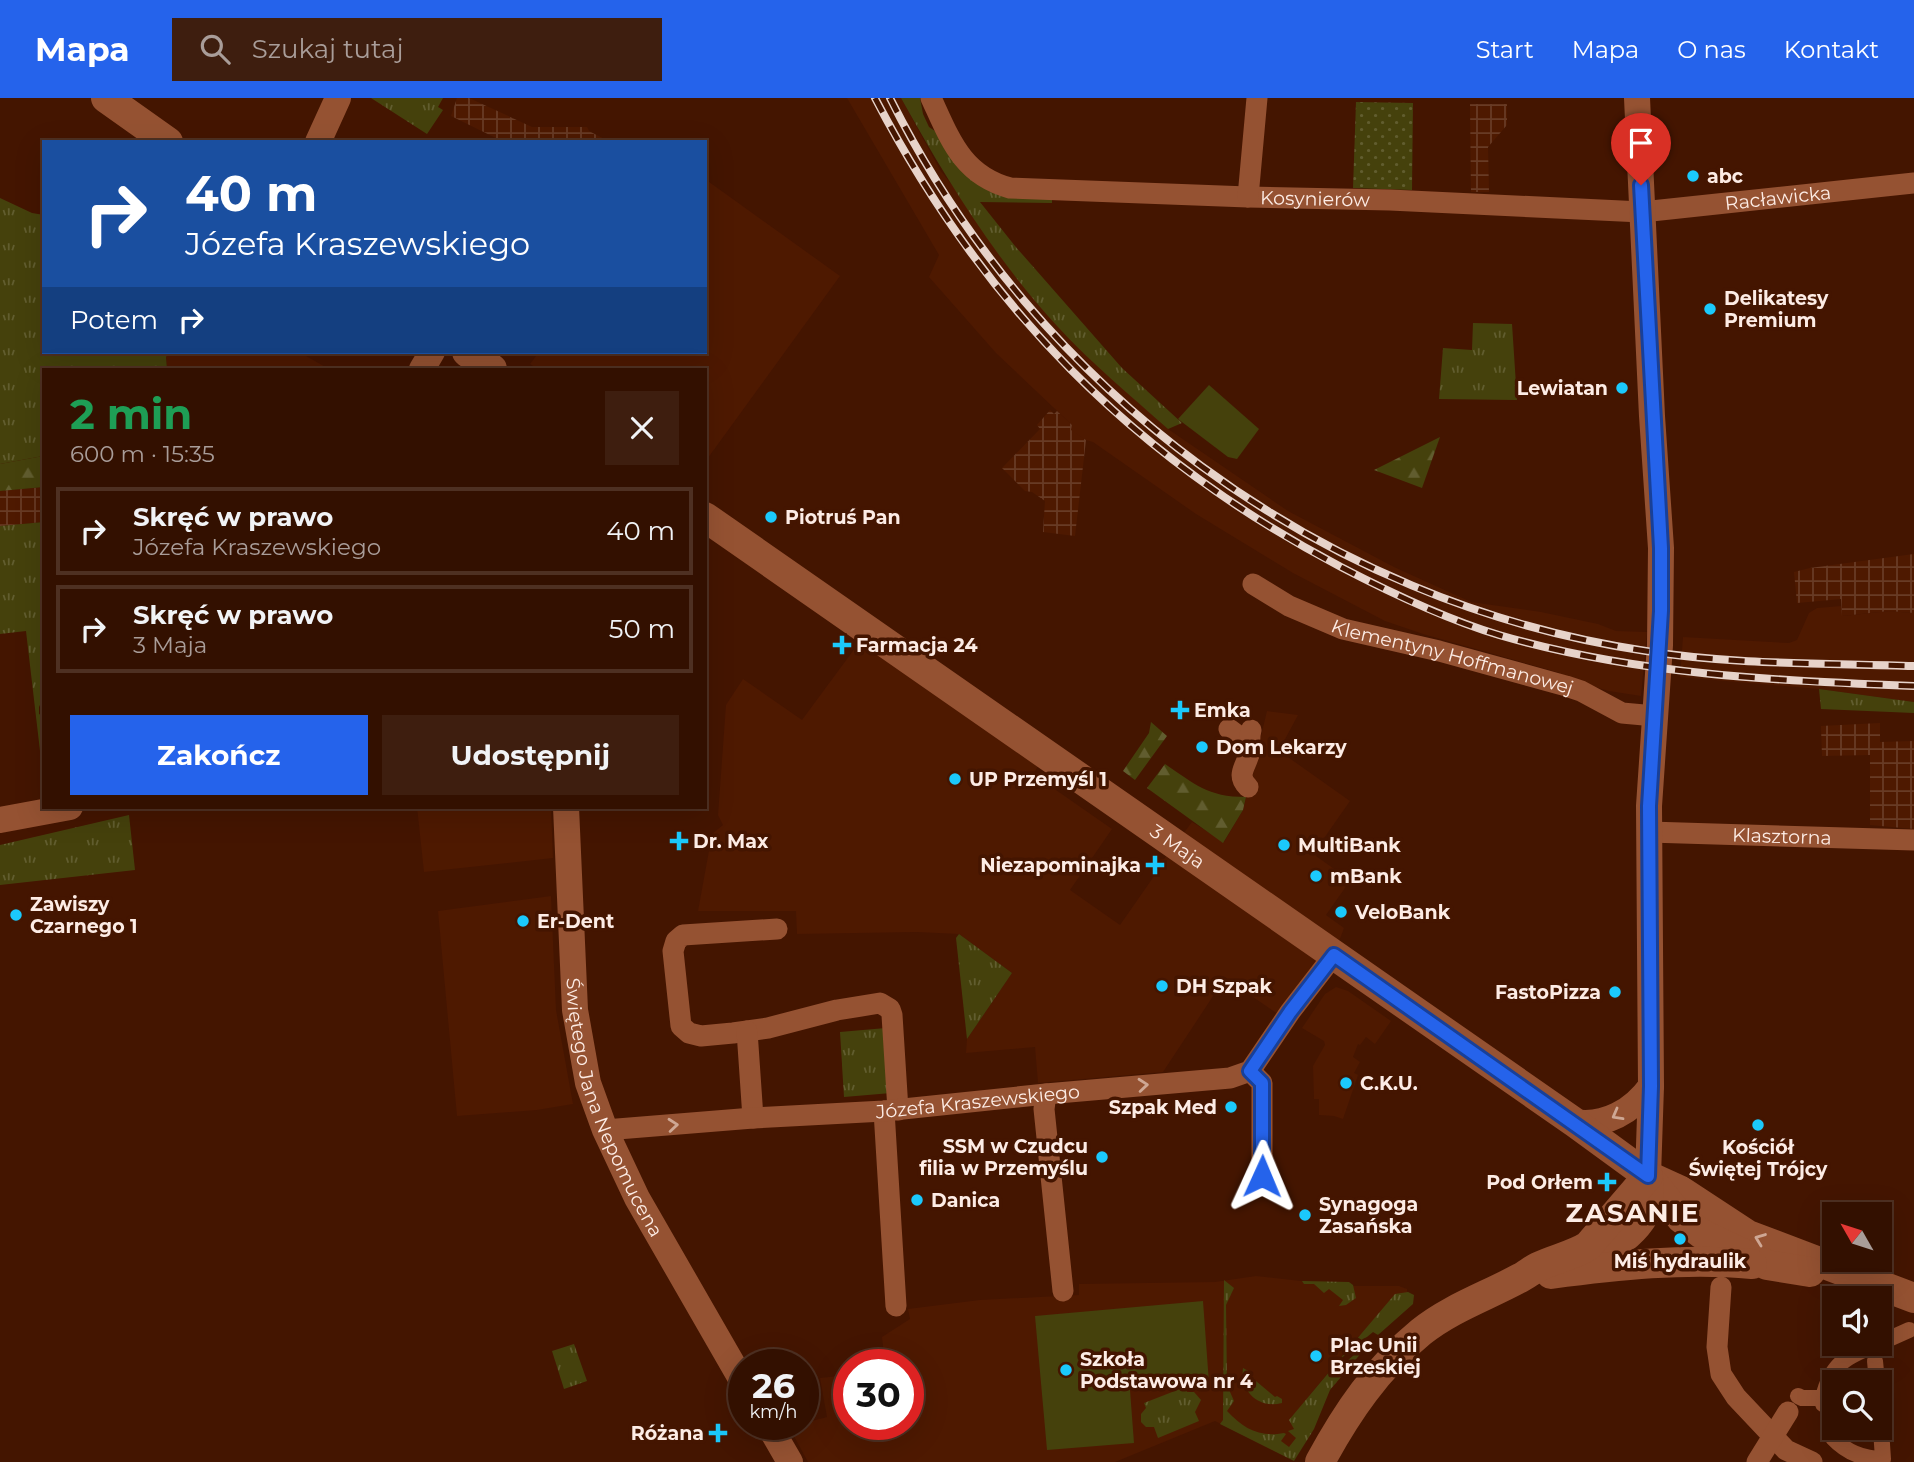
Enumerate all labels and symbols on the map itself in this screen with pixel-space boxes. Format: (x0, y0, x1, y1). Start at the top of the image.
pin (1611, 113, 1671, 185)
place label: abc (1707, 165, 1743, 188)
marker: abc (1685, 168, 1701, 184)
street label: Racławicka (1724, 180, 1832, 215)
street label: Kosynierów (1260, 186, 1370, 211)
place label: Delikatesy Premium (1724, 287, 1829, 332)
marker: Delikatesy Premium (1702, 301, 1718, 317)
place label: Lewiatan (1517, 377, 1608, 400)
marker: Lewiatan (1614, 380, 1630, 396)
place label: Piotruś Pan (785, 506, 901, 529)
marker: Piotruś Pan (763, 509, 779, 525)
street label: Klementyny Hoffmanowej (1328, 614, 1577, 699)
place label: Farmacja 24 (856, 634, 978, 657)
marker: Farmacja 24 (834, 637, 850, 653)
place label: Emka (1194, 699, 1251, 722)
marker: Emka (1172, 702, 1188, 718)
place label: Dom Lekarzy (1216, 736, 1347, 759)
marker: Dom Lekarzy (1194, 739, 1210, 755)
place label: UP Przemyśl 1 (969, 768, 1107, 791)
marker: UP Przemyśl 1 (947, 771, 963, 787)
street label: 3 Maja (1146, 819, 1210, 873)
street label: Klasztorna (1732, 823, 1832, 849)
place label: Dr. Max (693, 830, 769, 853)
marker: Dr. Max (671, 833, 687, 849)
place label: MultiBank (1298, 834, 1401, 857)
marker: MultiBank (1276, 837, 1292, 853)
place label: Niezapominajka (980, 854, 1141, 877)
marker: Niezapominajka (1147, 857, 1163, 873)
place label: mBank (1330, 865, 1402, 888)
marker: mBank (1308, 868, 1324, 884)
place label: Zawiszy Czarnego 1 (30, 893, 137, 938)
place label: VeloBank (1354, 901, 1451, 924)
marker: VeloBank (1333, 904, 1349, 920)
marker: Zawiszy Czarnego 1 (8, 907, 24, 923)
place label: Er-Dent (537, 910, 614, 933)
marker: Er-Dent (515, 913, 531, 929)
place label: DH Szpak (1176, 975, 1273, 998)
street label: Świętego Jana Nepomucena (562, 977, 668, 1241)
marker: DH Szpak (1154, 978, 1170, 994)
place label: FastoPizza (1495, 981, 1601, 1004)
marker: FastoPizza (1607, 984, 1623, 1000)
place label: C.K.U. (1360, 1072, 1418, 1095)
marker: C.K.U. (1338, 1075, 1354, 1091)
one-way arrow (1138, 1078, 1149, 1093)
street label: Józefa Kraszewskiego (874, 1080, 1081, 1123)
place label: Szpak Med (1109, 1096, 1217, 1119)
marker: Szpak Med (1223, 1099, 1239, 1115)
one-way arrow (1612, 1106, 1625, 1120)
marker: Kościół Świętej Trójcy (1750, 1117, 1766, 1133)
one-way arrow (667, 1118, 678, 1133)
place label: SSM w Czudcu filia w Przemyślu (919, 1135, 1088, 1180)
place label: Kościół Świętej Trójcy (1689, 1136, 1828, 1181)
position arrow (1225, 1139, 1299, 1213)
marker: SSM w Czudcu filia w Przemyślu (1094, 1149, 1110, 1165)
place label: Pod Orłem (1486, 1171, 1593, 1194)
marker: Pod Orłem (1599, 1174, 1615, 1190)
place label: Danica (931, 1189, 1000, 1212)
marker: Danica (909, 1192, 925, 1208)
place label: Synagoga Zasańska (1319, 1193, 1418, 1238)
district label: ZASANIE (1566, 1197, 1700, 1229)
north arrow (1822, 1202, 1892, 1272)
marker: Synagoga Zasańska (1297, 1207, 1313, 1223)
marker: Miś hydraulik (1672, 1231, 1688, 1247)
one-way arrow (1754, 1234, 1766, 1248)
place label: Miś hydraulik (1614, 1250, 1747, 1273)
place label: Plac Unii Brzeskiej (1330, 1334, 1421, 1379)
place label: Szkoła Podstawowa nr 4 (1080, 1348, 1253, 1393)
marker: Plac Unii Brzeskiej (1308, 1348, 1324, 1364)
speed limit sign: 30 (833, 1349, 924, 1440)
marker: Szkoła Podstawowa nr 4 (1058, 1362, 1074, 1378)
place label: Różana (631, 1422, 704, 1445)
marker: Różana (710, 1425, 726, 1441)

